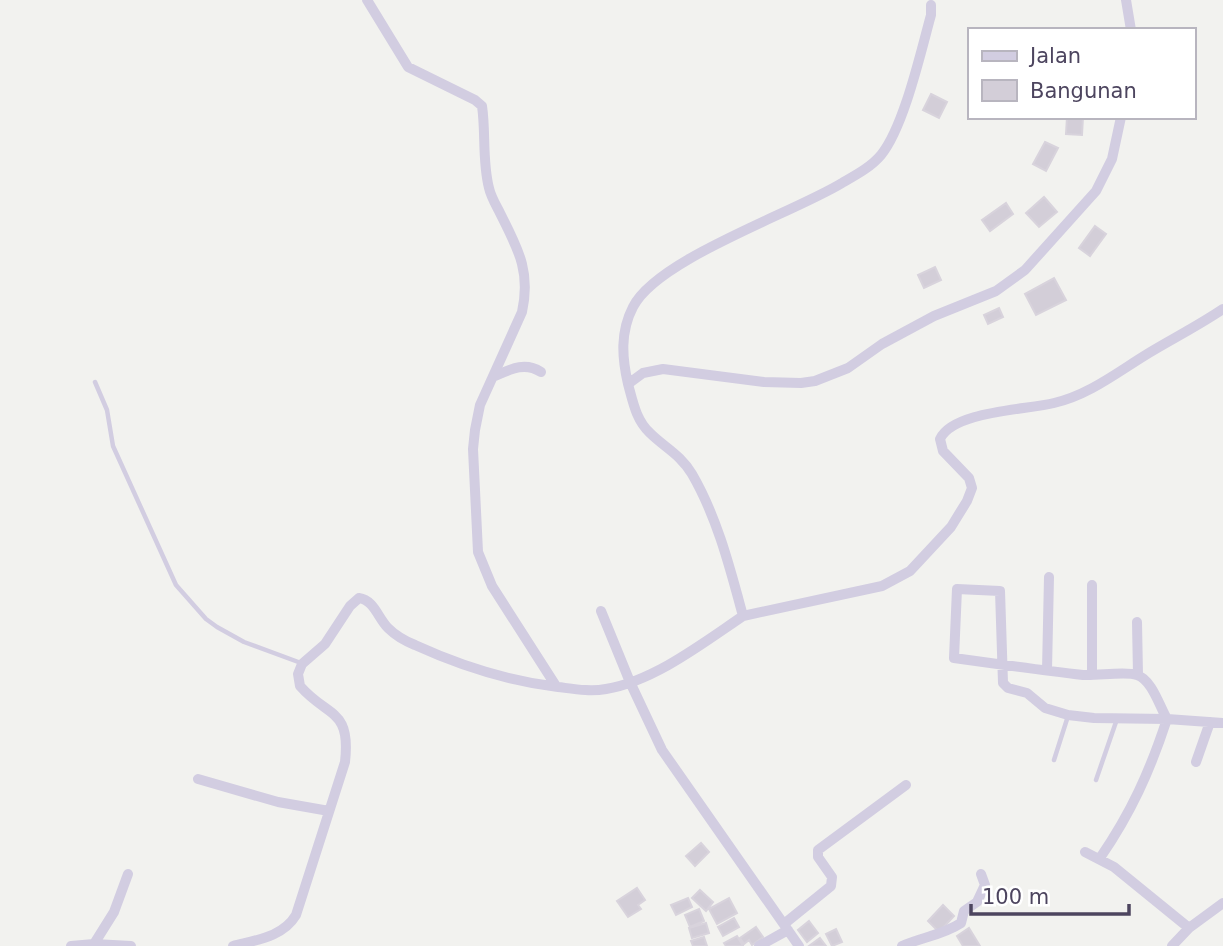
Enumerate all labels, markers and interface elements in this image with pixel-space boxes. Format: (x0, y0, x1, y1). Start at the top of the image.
legend (968, 28, 1195, 119)
text: Jalan (1028, 44, 1081, 68)
text: Bangunan (1030, 79, 1137, 103)
scale bar (971, 872, 1128, 916)
text: 100 m (982, 885, 1049, 909)

